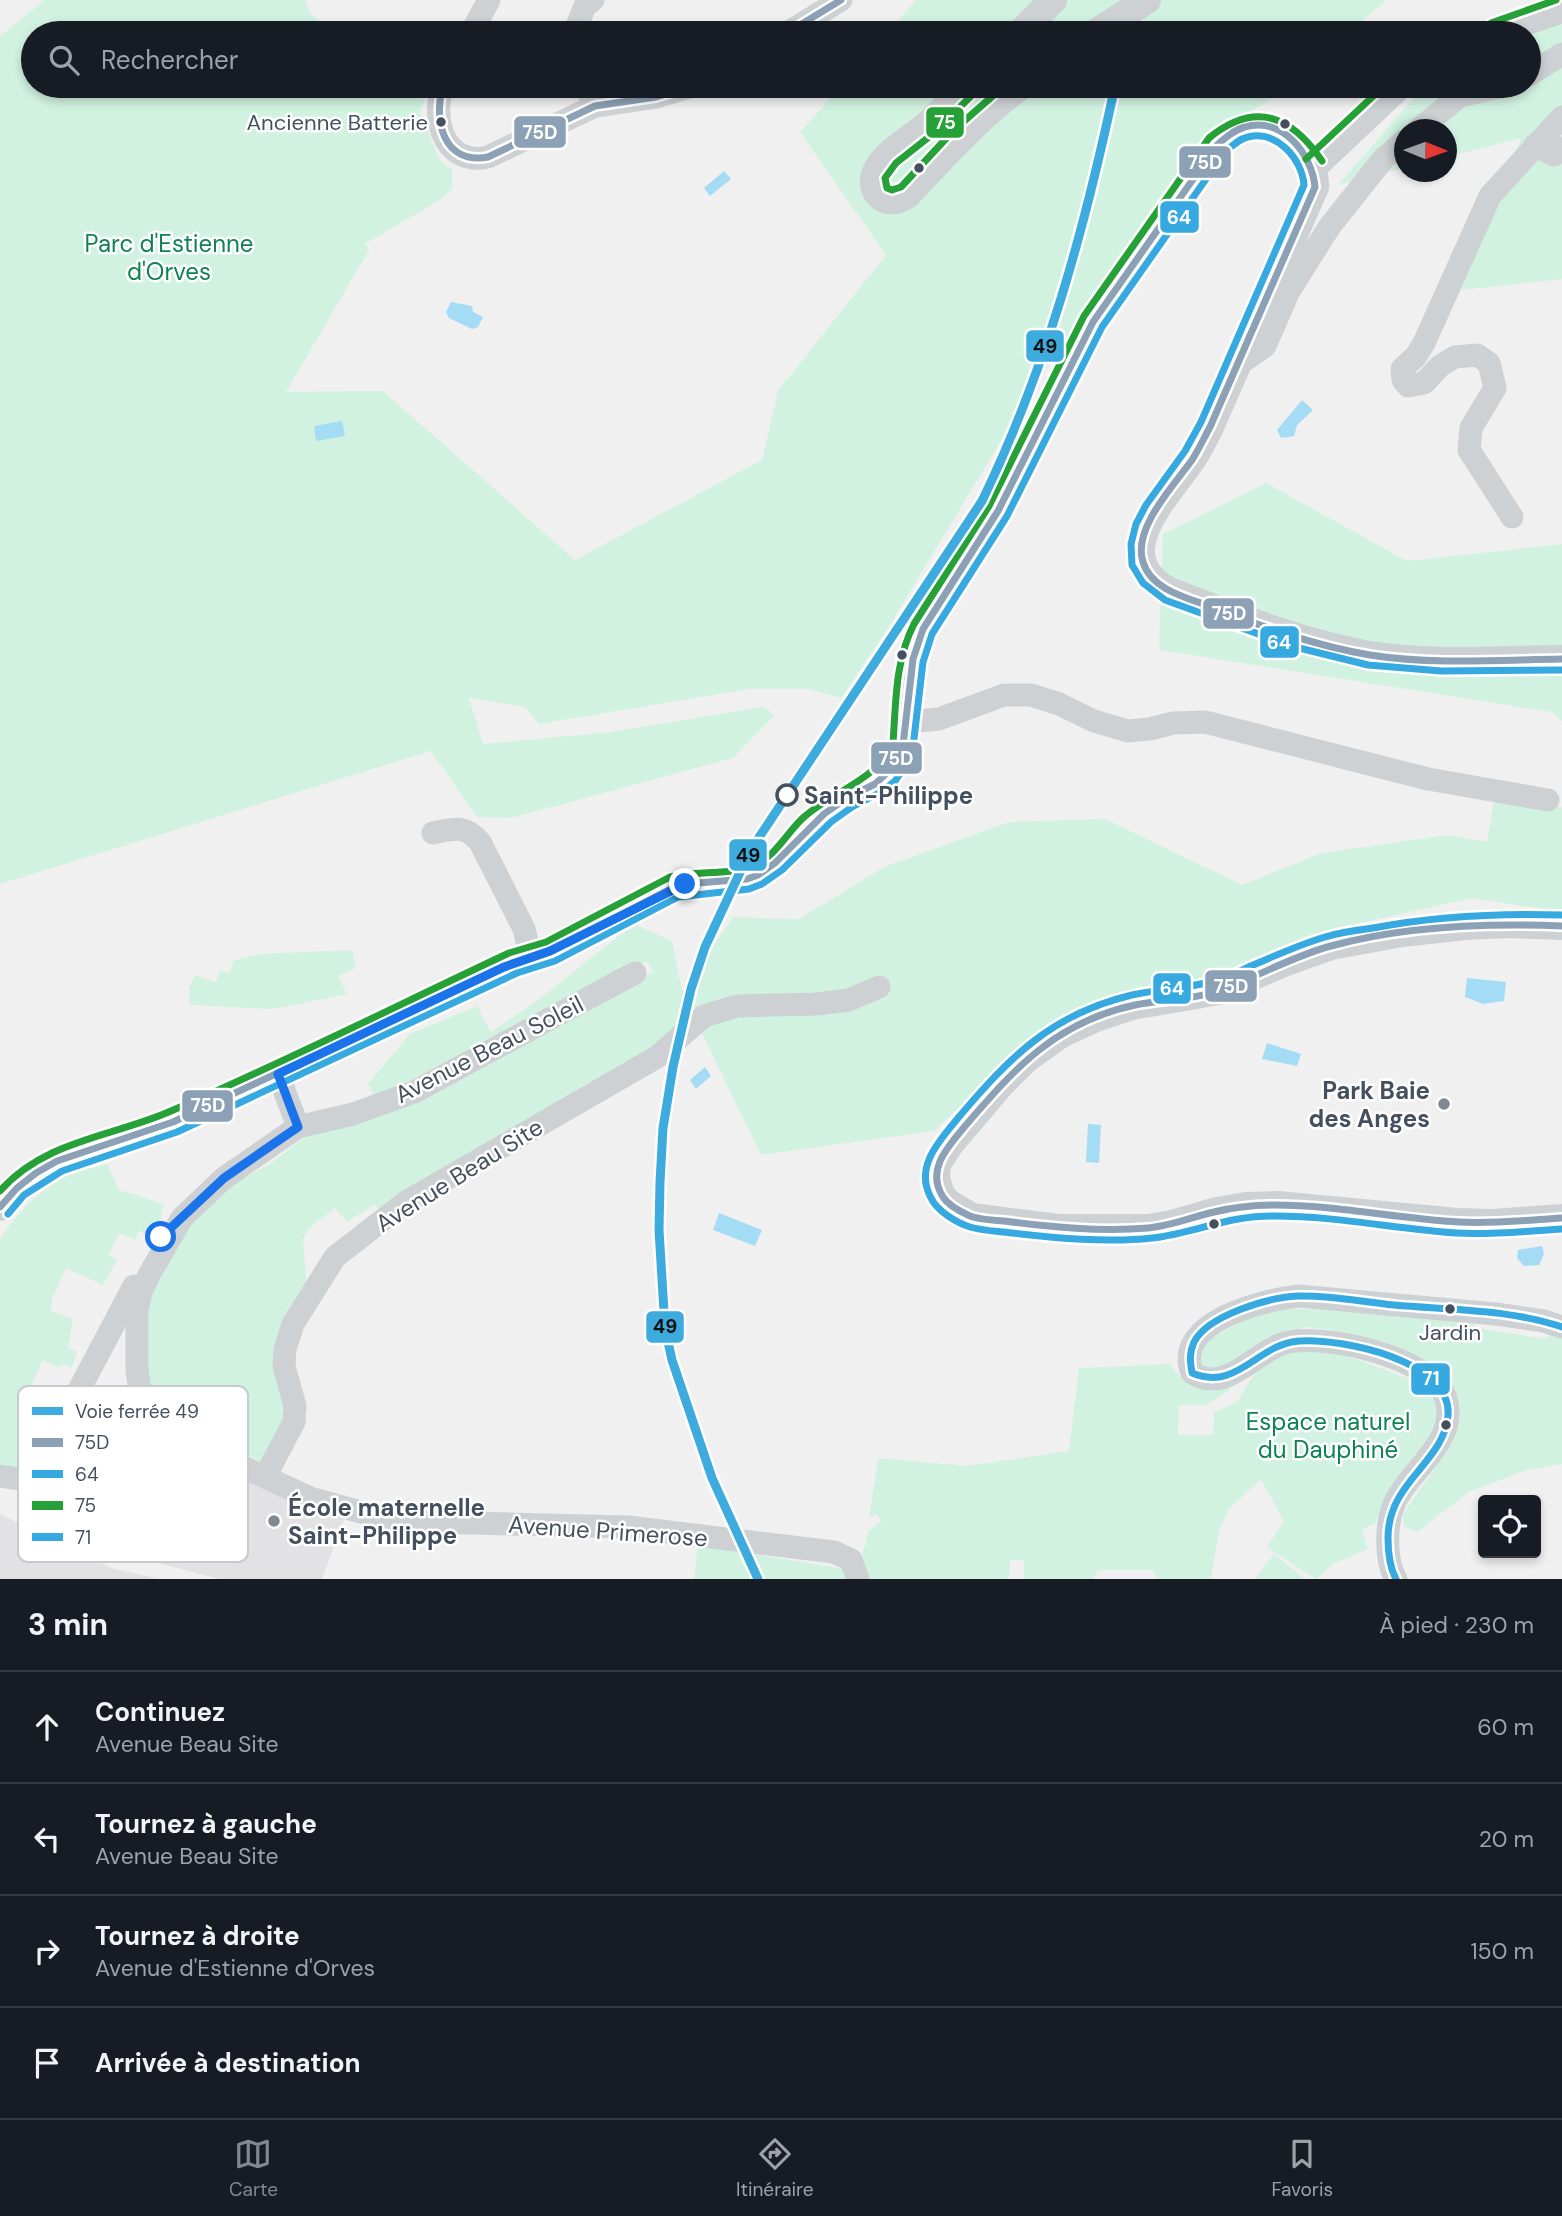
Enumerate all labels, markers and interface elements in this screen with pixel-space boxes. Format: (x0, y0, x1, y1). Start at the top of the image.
search box (21, 21, 1541, 98)
icon: search (45, 41, 83, 79)
text: Rechercher (101, 43, 238, 77)
line badge: 75 (925, 106, 965, 139)
place label: Ancienne Batterie (247, 108, 428, 137)
text: 75 (934, 110, 956, 135)
marker: Ancienne Batterie (434, 115, 448, 129)
line badge: 75D (513, 115, 567, 149)
unlabelled marker (1278, 117, 1292, 131)
north arrow (1394, 119, 1457, 182)
text: 75D (522, 120, 558, 145)
line badge: 75D (1178, 145, 1232, 179)
text: 75D (1187, 150, 1223, 175)
unlabelled marker (912, 161, 926, 175)
line badge: 64 (1159, 200, 1200, 234)
text: 64 (1167, 205, 1191, 230)
park label: Parc d'Estienne d'Orves (85, 228, 253, 287)
line badge: 49 (1025, 329, 1065, 363)
text: 49 (1033, 334, 1057, 359)
line badge: 75D (1202, 597, 1255, 630)
text: 75D (1211, 601, 1247, 626)
line badge: 64 (1259, 625, 1300, 659)
text: 64 (1267, 630, 1291, 655)
unlabelled marker (895, 648, 909, 662)
line badge: 75D (870, 741, 923, 775)
text: 75D (878, 746, 914, 771)
place label: Saint-Philippe (804, 780, 973, 811)
marker: Saint-Philippe (776, 784, 798, 806)
line badge: 49 (728, 838, 768, 872)
text: 49 (736, 843, 760, 868)
route end (669, 868, 700, 899)
line badge: 75D (1204, 969, 1258, 1003)
line badge: 64 (1152, 972, 1192, 1005)
text: 75D (1213, 974, 1249, 999)
text: 64 (1160, 976, 1184, 1001)
street label: Avenue Beau Soleil (390, 988, 588, 1110)
place label: Park Baie des Anges (1309, 1075, 1430, 1134)
line badge: 75D (181, 1089, 234, 1123)
text: 75D (190, 1093, 226, 1118)
marker: Park Baie des Anges (1436, 1096, 1452, 1112)
street label: Avenue Beau Site (370, 1111, 548, 1239)
unlabelled marker (1207, 1217, 1221, 1231)
route start (145, 1221, 176, 1252)
marker: Jardin (1443, 1302, 1457, 1316)
line badge: 49 (645, 1310, 685, 1344)
text: 49 (653, 1314, 677, 1339)
place label: Jardin (1419, 1318, 1481, 1347)
line badge: 71 (1410, 1362, 1451, 1396)
text: 71 (1422, 1366, 1440, 1391)
legend (18, 1386, 248, 1562)
text: Voie ferrée 49 (75, 1399, 199, 1424)
park label: Espace naturel du Dauphiné (1246, 1406, 1410, 1465)
unlabelled marker (1439, 1418, 1453, 1432)
text: 75D (75, 1430, 109, 1455)
text: 64 (75, 1462, 98, 1487)
place label: École maternelle Saint-Philippe (288, 1491, 485, 1551)
text: 75 (75, 1493, 96, 1518)
map controls (1478, 1495, 1541, 1558)
button: locate (1478, 1495, 1541, 1558)
street label: Avenue Primerose (507, 1509, 709, 1553)
marker: École maternelle Saint-Philippe (266, 1513, 282, 1529)
text: 71 (75, 1525, 91, 1550)
text: 3 min (28, 1605, 108, 1644)
text: À pied · 230 m (1379, 1610, 1534, 1640)
text: Continuez (95, 1695, 225, 1729)
icon: ahead (28, 1708, 66, 1746)
text: 60 m (1477, 1712, 1534, 1742)
text: Avenue Beau Site (95, 1729, 279, 1759)
text: Tournez à gauche (95, 1807, 317, 1841)
icon: left (28, 1820, 66, 1858)
text: 20 m (1479, 1824, 1534, 1854)
text: Avenue Beau Site (95, 1841, 279, 1871)
text: Tournez à droite (95, 1919, 300, 1953)
icon: right (28, 1932, 66, 1970)
text: 150 m (1470, 1936, 1534, 1966)
text: Avenue d'Estienne d'Orves (95, 1953, 375, 1983)
icon: arrive (28, 2044, 66, 2082)
text: Arrivée à destination (95, 2046, 361, 2080)
tab: Carte (229, 2135, 278, 2202)
tab: Itinéraire (736, 2135, 814, 2202)
tab: Favoris (1272, 2135, 1333, 2202)

